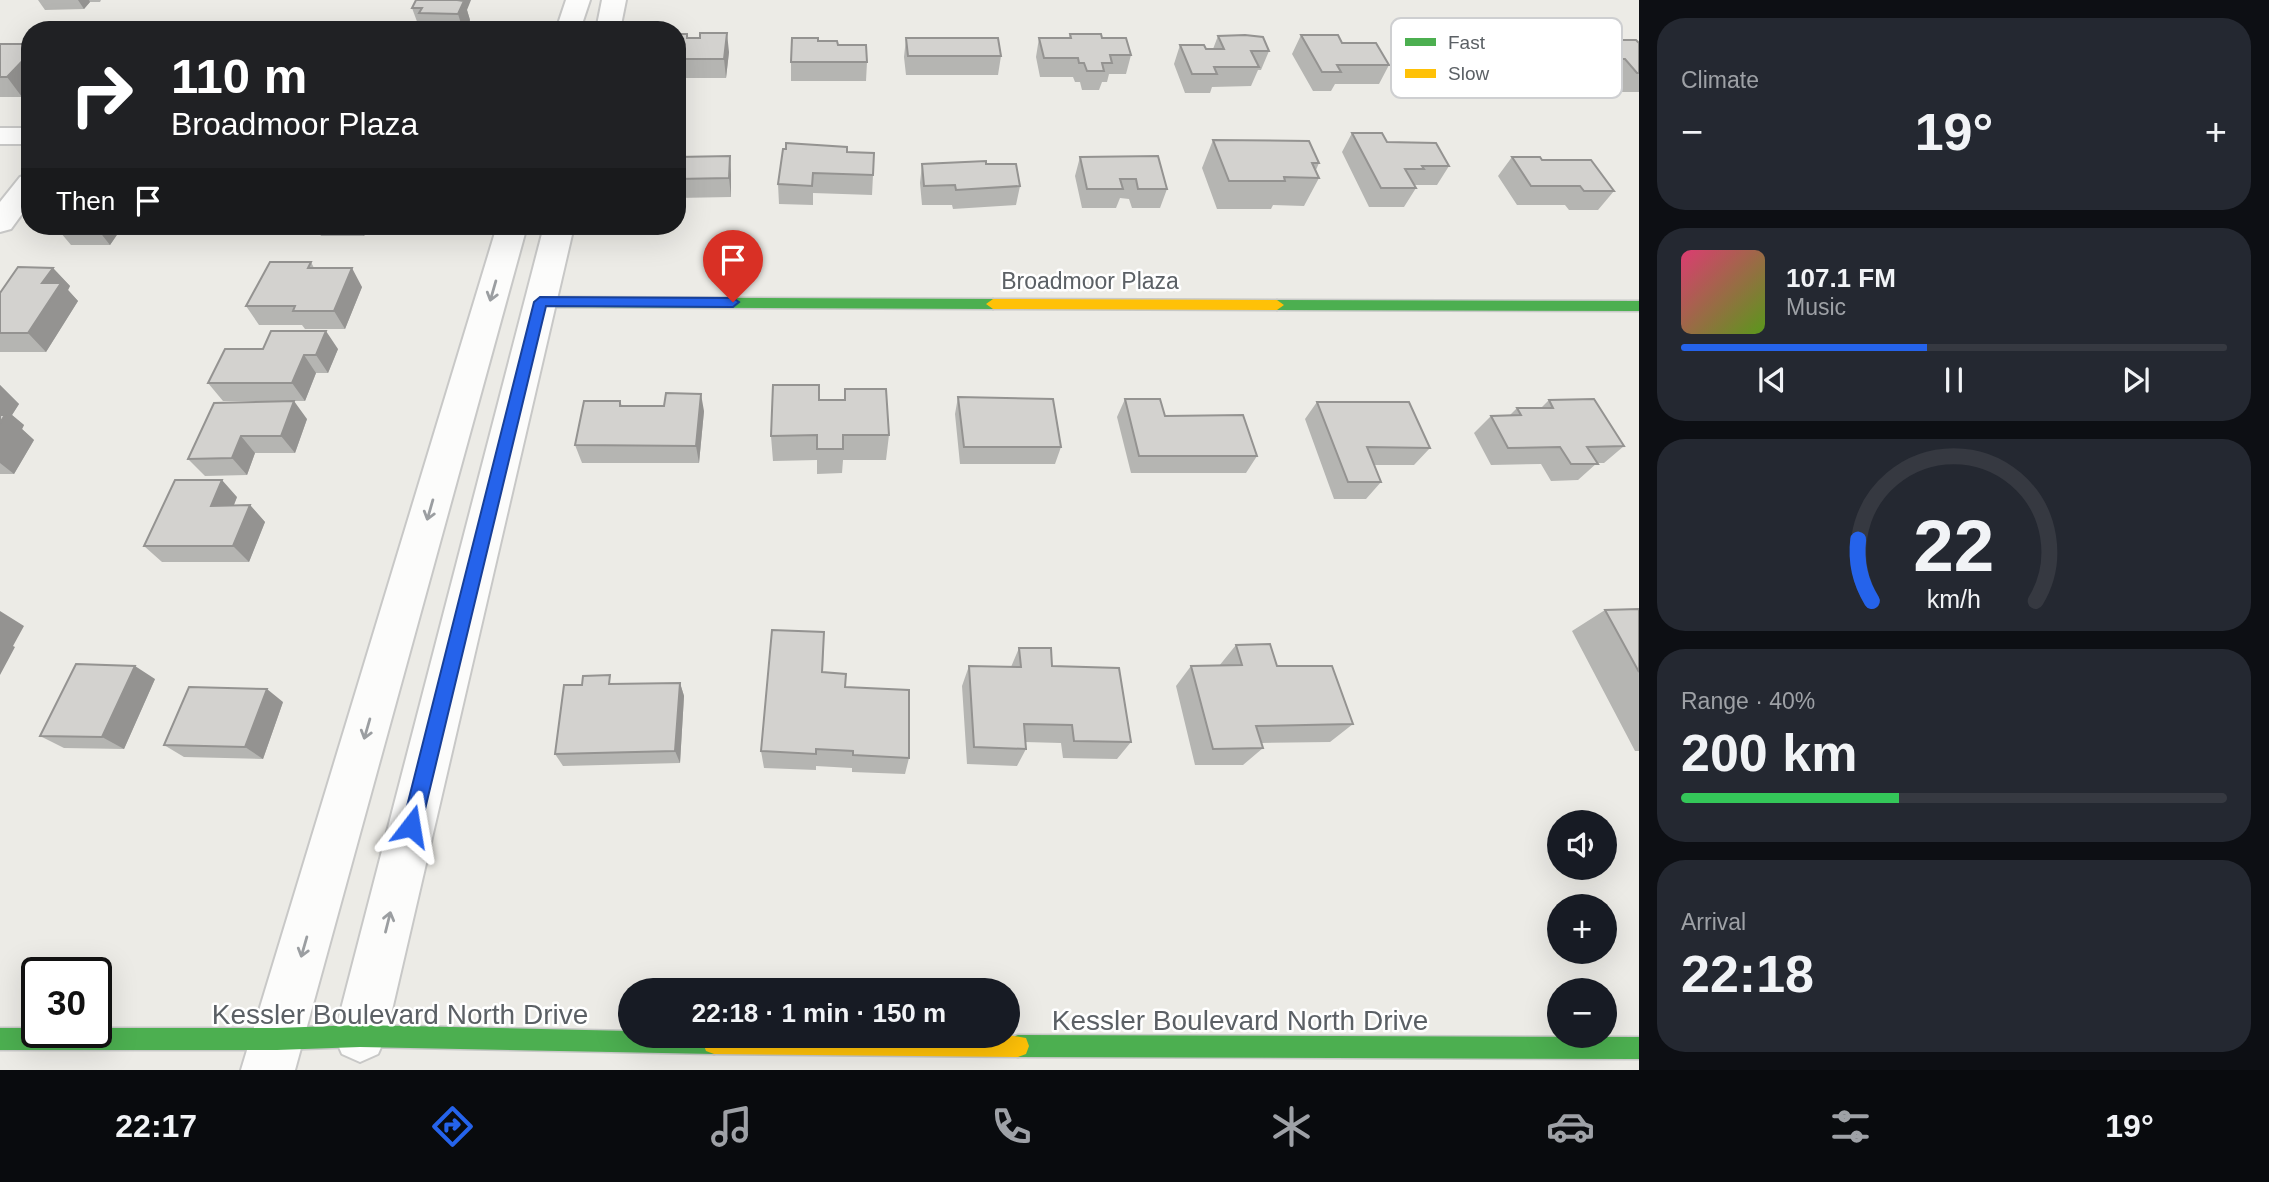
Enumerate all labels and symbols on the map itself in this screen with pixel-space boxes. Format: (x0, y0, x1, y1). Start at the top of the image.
legend (1391, 18, 1622, 98)
text: Fast (1448, 32, 1486, 53)
text: Slow (1448, 63, 1489, 84)
pin (703, 230, 763, 302)
street label: Broadmoor Plaza (1001, 268, 1179, 294)
one-way arrow (485, 280, 498, 302)
one-way arrow (422, 499, 435, 521)
one-way arrow (359, 717, 372, 739)
position arrow (374, 789, 448, 863)
one-way arrow (382, 911, 395, 934)
one-way arrow (296, 936, 309, 958)
speed limit sign: 30 (21, 957, 112, 1048)
street label: Kessler Boulevard North Drive (212, 999, 588, 1030)
street label: Kessler Boulevard North Drive (1052, 1005, 1428, 1036)

